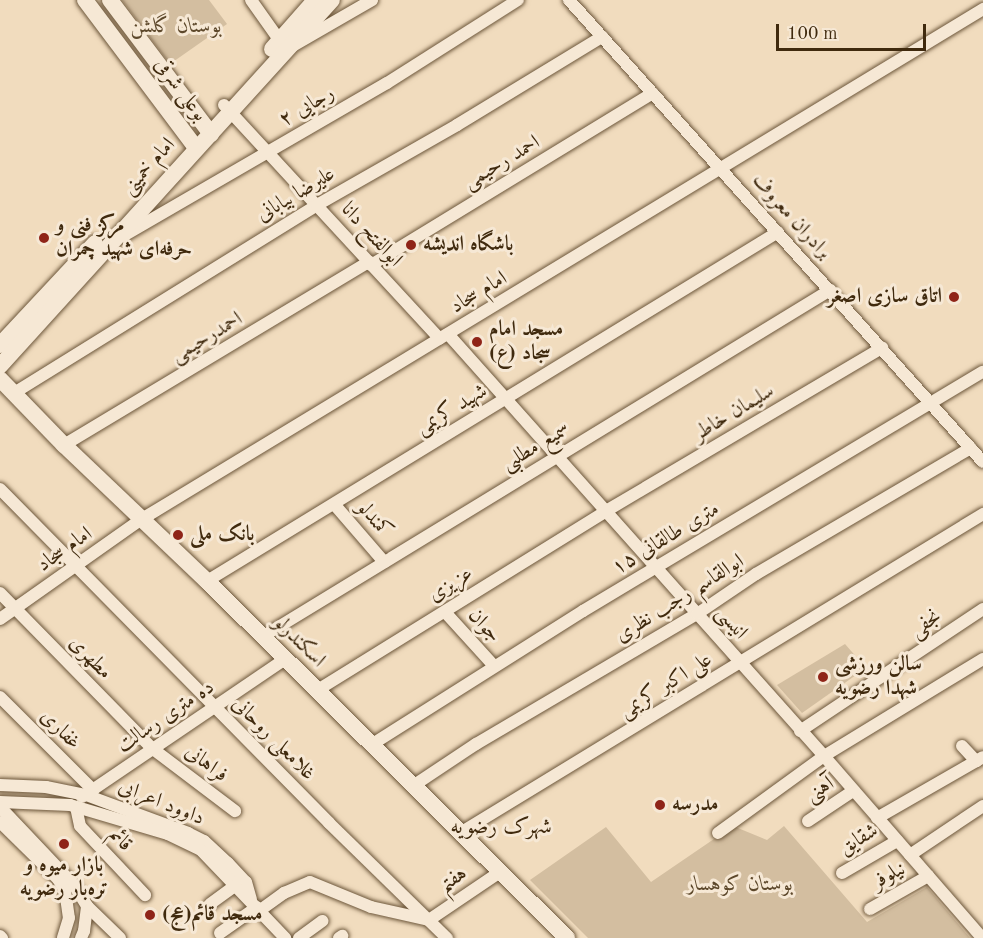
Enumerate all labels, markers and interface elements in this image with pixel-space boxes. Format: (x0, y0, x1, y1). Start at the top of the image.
scale bar (779, 12, 929, 50)
park label: بوستان گلشن (130, 14, 222, 40)
text: 100 m (787, 25, 838, 43)
street label: بوعلی شرقی (148, 53, 212, 127)
street label: رجایی ۲ (275, 81, 339, 133)
street label: احمد رحیمی (459, 130, 545, 196)
street label: امام خمینی (117, 133, 181, 201)
street label: علیرضا بیابانی (252, 162, 340, 228)
street label: برادران معروف (746, 169, 836, 265)
street label: ابوالفتح دانا (335, 197, 407, 273)
place label: مرکز فنی و حرفه‌ای شهید چمران (56, 213, 192, 263)
marker: مرکز فنی و حرفه‌ای شهید چمران (37, 231, 51, 245)
place label: باشگاه اندیشه (423, 232, 514, 258)
marker: باشگاه اندیشه (404, 238, 418, 252)
street label: امام سجاد (446, 266, 512, 320)
place label: اتاق سازی اصغر (827, 284, 942, 310)
marker: اتاق سازی اصغر (947, 290, 961, 304)
street label: احمدرحیمی (167, 307, 247, 369)
place label: مسجد امام سجاد (ع) (489, 317, 563, 367)
marker: مسجد امام سجاد (ع) (470, 335, 484, 349)
street label: شهید کریمی (412, 379, 492, 441)
street label: سلیمان خاطر (689, 379, 779, 447)
street label: سمیع مطلبی (497, 417, 575, 477)
street label: کمندلو (351, 496, 397, 544)
street label: ۱۵ متری طالقانی (608, 497, 724, 581)
street label: امام سجاد (32, 522, 98, 578)
place label: بانک ملی (190, 522, 255, 548)
marker: بانک ملی (171, 528, 185, 542)
street label: ابوالقاسم رجب نظری (611, 549, 749, 649)
street label: عزیزی (424, 562, 478, 608)
street label: انیسی (709, 601, 753, 645)
street label: جوان (462, 604, 506, 648)
street label: نجفی (906, 604, 946, 644)
street label: اسکندرلو (268, 611, 330, 673)
street label: مطهری (63, 631, 117, 685)
street label: علی اکبر کریمی (615, 648, 717, 724)
place label: سالن ورزشی شهدا رضویه (835, 652, 922, 702)
marker: سالن ورزشی شهدا رضویه (816, 670, 830, 684)
street label: ده متری رسالت (113, 675, 219, 759)
street label: غلامعلی روحانی (226, 692, 320, 786)
street label: غفاری (34, 704, 86, 756)
street label: فراهانی (179, 740, 233, 788)
street label: آهنی (801, 771, 839, 809)
street label: داوود اعرابی (114, 774, 208, 832)
place label: مدرسه (672, 792, 718, 818)
marker: مدرسه (653, 798, 667, 812)
district label: شهرک رضویه (450, 815, 552, 841)
street label: شقایق (835, 819, 883, 861)
street label: قائم (103, 823, 137, 857)
marker: بازار میوه و تره‌بار رضویه (57, 837, 71, 851)
place label: بازار میوه و تره‌بار رضویه (20, 853, 108, 903)
street label: نیلوفر (868, 857, 910, 895)
street label: هفتم (434, 861, 472, 899)
park label: بوستان کوهسار (687, 872, 793, 898)
place label: مسجد قائم(عج) (162, 902, 262, 928)
marker: مسجد قائم(عج) (143, 908, 157, 922)

